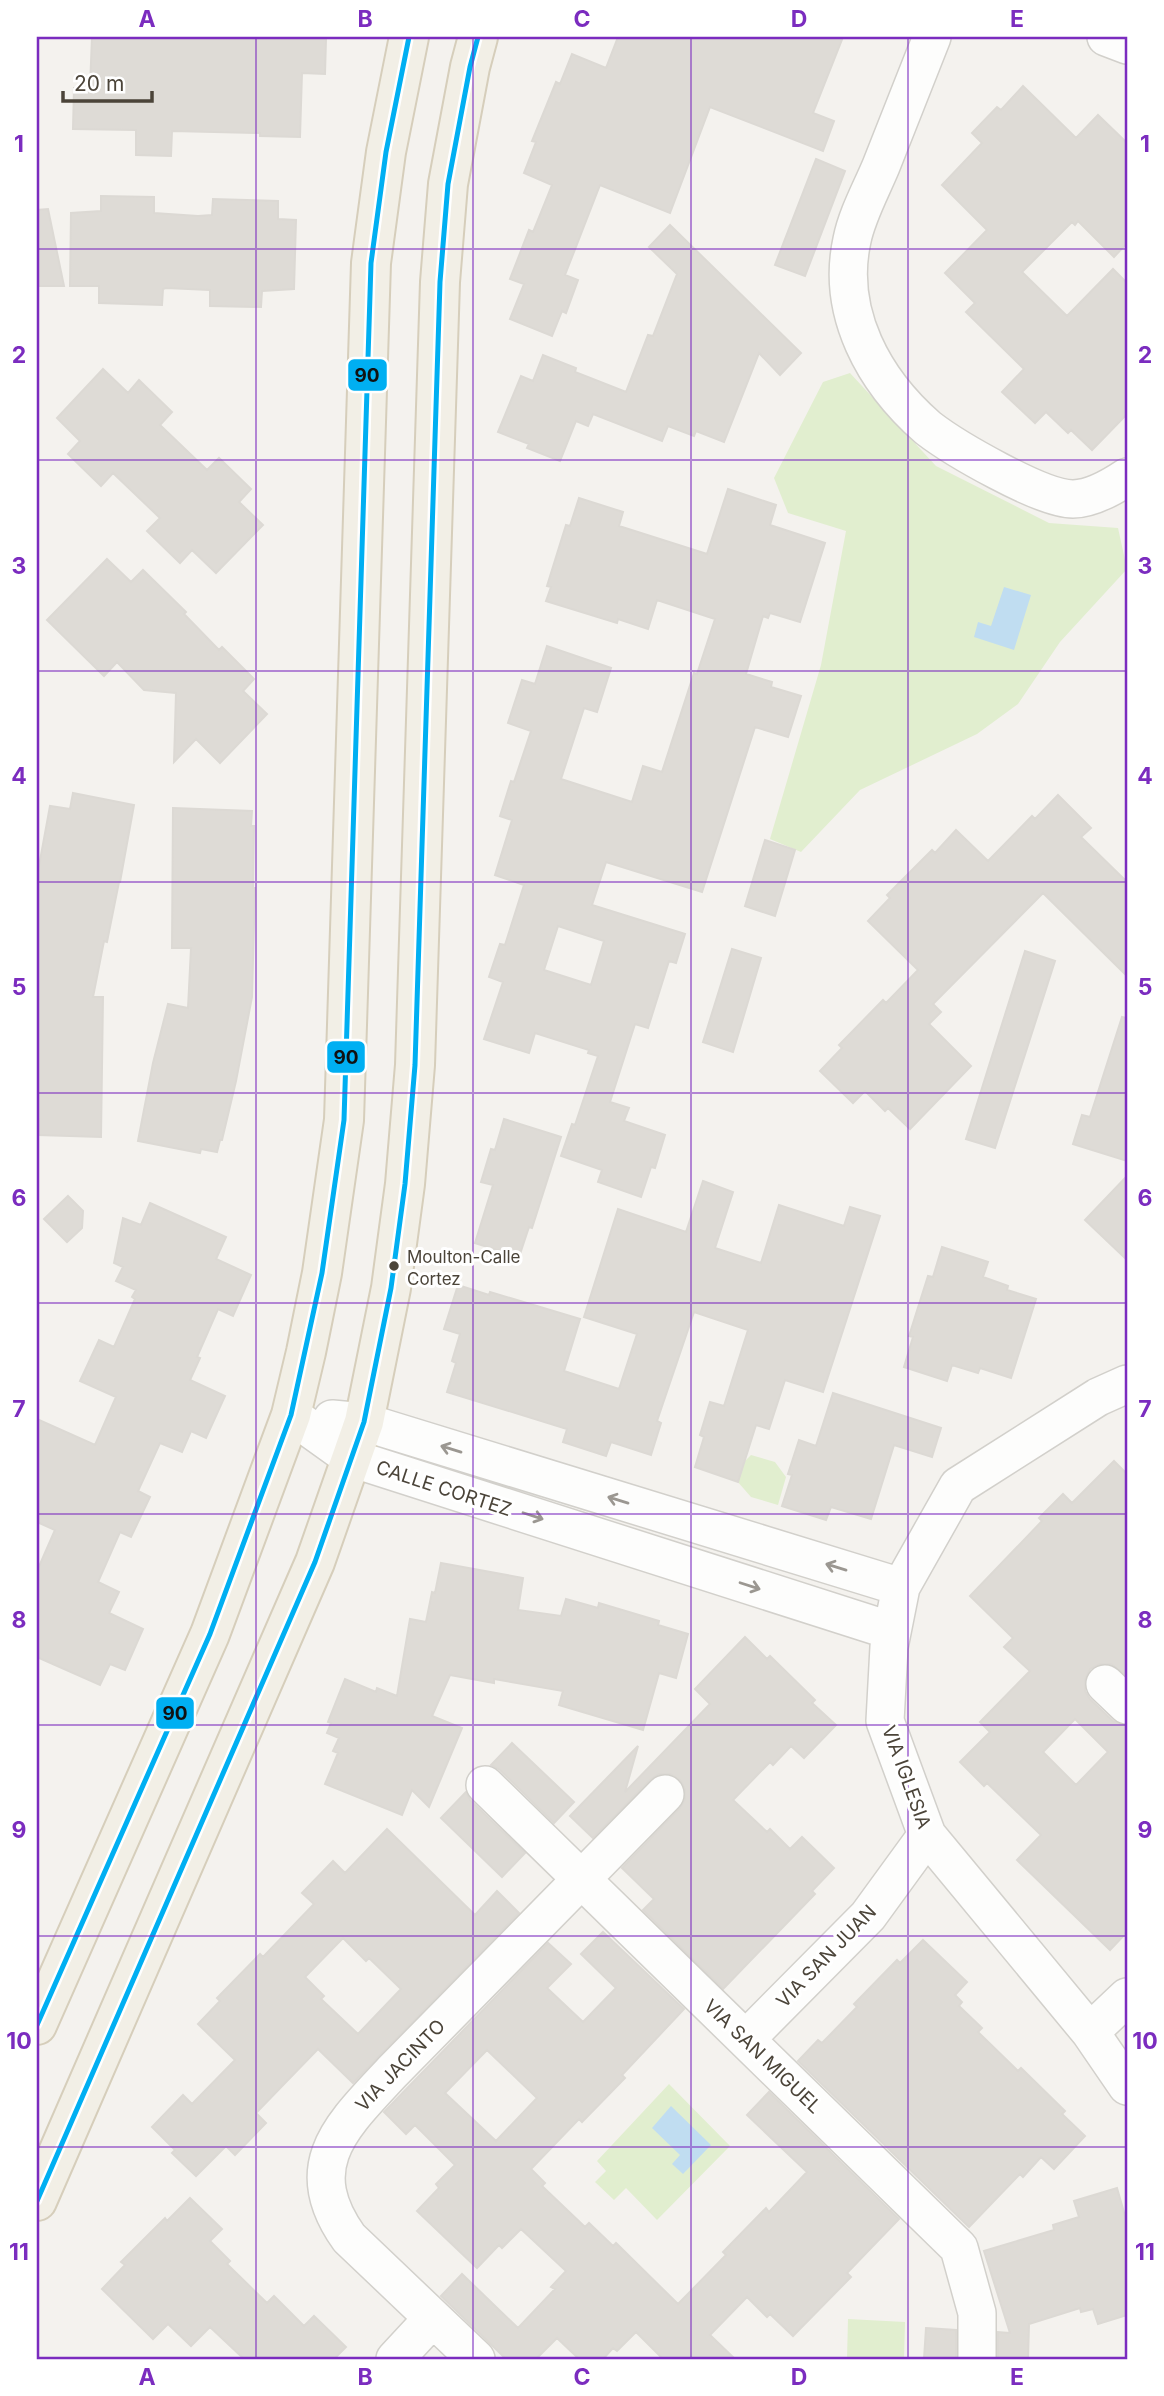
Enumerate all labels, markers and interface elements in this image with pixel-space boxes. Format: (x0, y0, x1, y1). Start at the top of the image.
text: A (138, 5, 156, 33)
text: B (357, 5, 373, 33)
text: C (573, 5, 591, 33)
text: D (791, 5, 807, 33)
text: E (1010, 5, 1024, 33)
scale bar (63, 60, 152, 104)
text: 20 m (74, 71, 124, 96)
text: 1 (14, 130, 24, 158)
text: 1 (1140, 130, 1150, 158)
text: 2 (12, 341, 26, 369)
text: 2 (1138, 341, 1152, 369)
line badge: 90 (347, 358, 388, 392)
text: 90 (354, 364, 380, 387)
text: 3 (12, 552, 26, 580)
text: 3 (1138, 552, 1152, 580)
text: 4 (11, 762, 27, 790)
text: 4 (1137, 762, 1153, 790)
text: 5 (12, 973, 26, 1001)
text: 5 (1138, 973, 1152, 1001)
line badge: 90 (326, 1040, 366, 1074)
text: 90 (333, 1046, 359, 1069)
text: 6 (12, 1184, 26, 1212)
text: 6 (1138, 1184, 1152, 1212)
place label: Moulton-Calle Cortez (407, 1247, 521, 1289)
marker: Moulton-Calle Cortez (387, 1259, 401, 1273)
text: 7 (12, 1395, 26, 1423)
text: 7 (1138, 1395, 1152, 1423)
one-way arrow (440, 1441, 462, 1454)
street label: CALLE CORTEZ (373, 1456, 515, 1521)
one-way arrow (608, 1493, 630, 1506)
one-way arrow (522, 1511, 544, 1524)
one-way arrow (825, 1560, 847, 1573)
one-way arrow (738, 1580, 760, 1593)
text: 8 (12, 1606, 26, 1634)
text: 8 (1138, 1606, 1152, 1634)
line badge: 90 (155, 1696, 195, 1730)
text: 90 (162, 1702, 188, 1725)
street label: VIA IGLESIA (877, 1722, 936, 1832)
text: 9 (12, 1816, 26, 1844)
text: 9 (1138, 1816, 1152, 1844)
street label: VIA SAN JUAN (772, 1900, 881, 2012)
street label: VIA SAN MIGUEL (699, 1994, 826, 2118)
street label: VIA JACINTO (351, 2015, 450, 2116)
text: 10 (6, 2027, 32, 2055)
text: 10 (1132, 2027, 1158, 2055)
text: 11 (9, 2238, 29, 2266)
text: 11 (1135, 2238, 1155, 2266)
text: A (138, 2363, 156, 2391)
text: B (357, 2363, 373, 2391)
text: C (573, 2363, 591, 2391)
text: D (791, 2363, 807, 2391)
text: E (1010, 2363, 1024, 2391)

